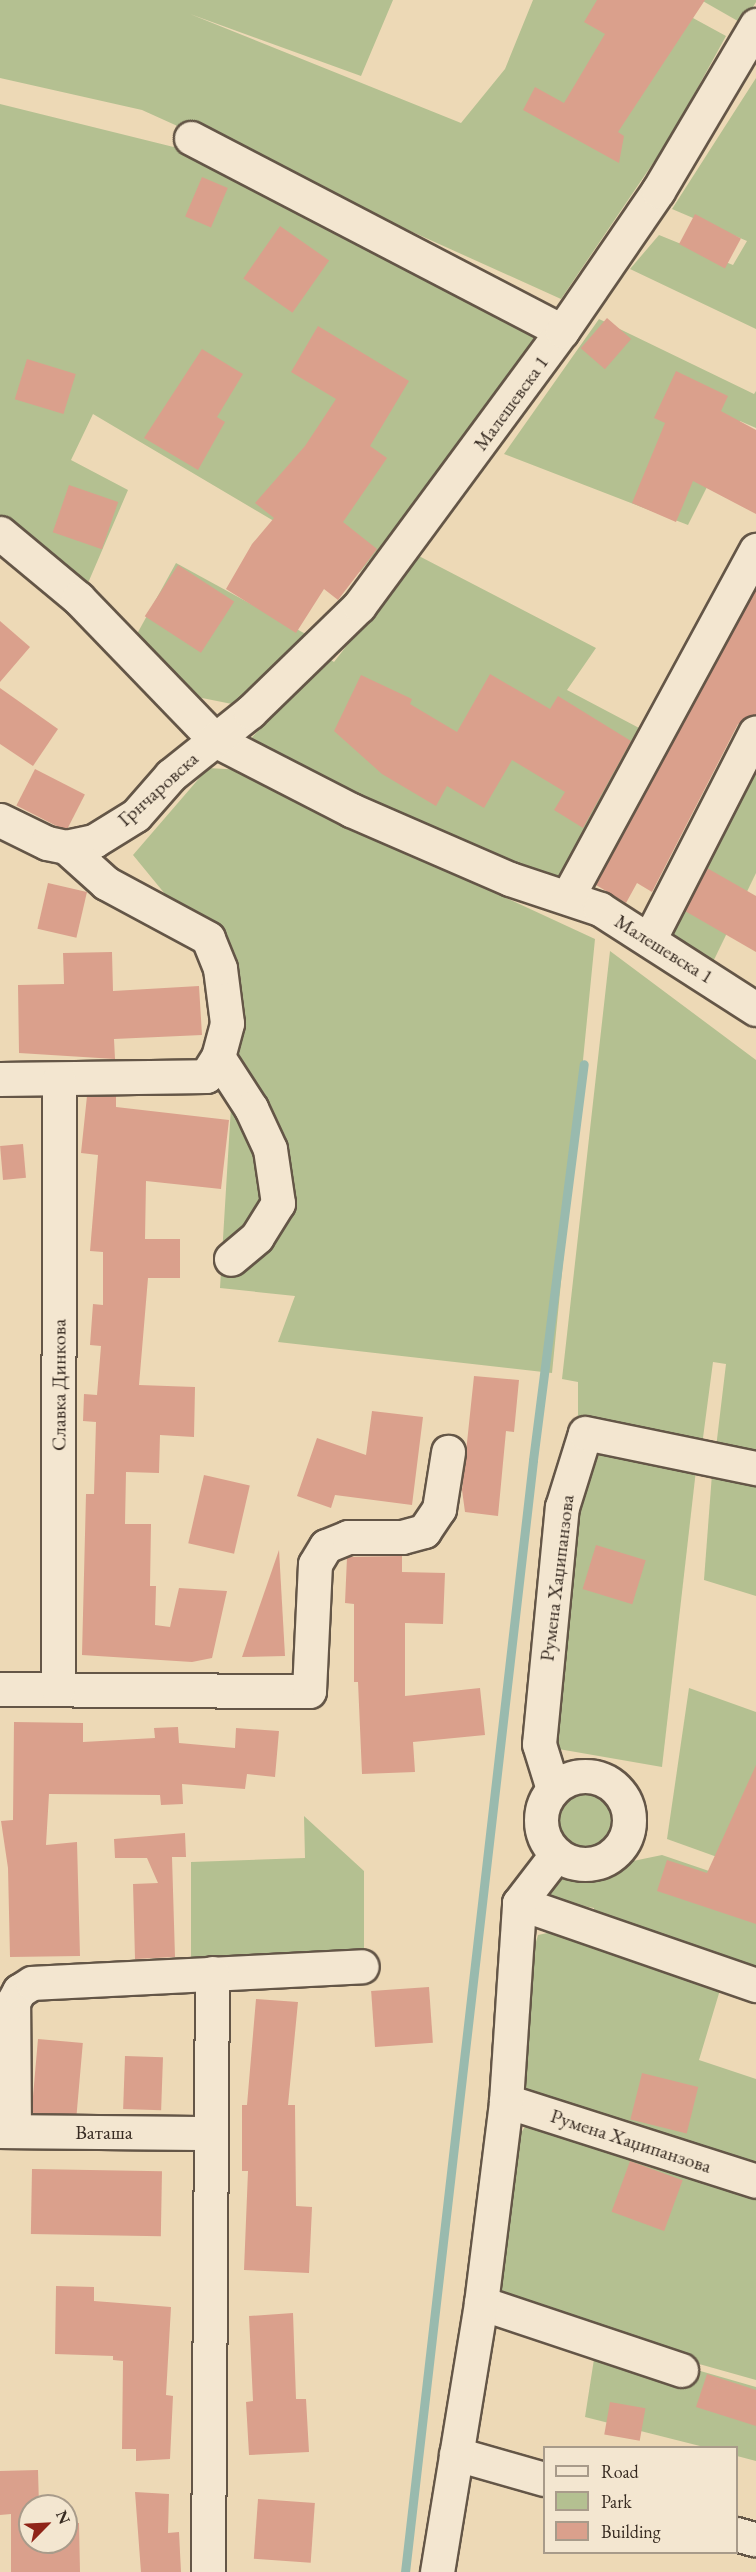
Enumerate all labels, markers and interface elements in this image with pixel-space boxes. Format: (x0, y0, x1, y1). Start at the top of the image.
street label: Малешевска 1 (468, 351, 554, 455)
street label: Грнчаровска (113, 747, 203, 831)
street label: Малешевска 1 (610, 909, 718, 989)
street label: Славка Динкова (47, 1319, 71, 1451)
street label: Румена Хаџипанзова (535, 1493, 579, 1663)
street label: Румена Хаџипанзова (548, 2104, 714, 2178)
street label: Ваташа (75, 2120, 133, 2144)
legend (543, 2446, 738, 2554)
text: Road (601, 2460, 639, 2483)
text: Park (601, 2490, 632, 2513)
north arrow (18, 2494, 78, 2554)
text: N (51, 2507, 75, 2527)
text: Building (601, 2520, 661, 2543)

